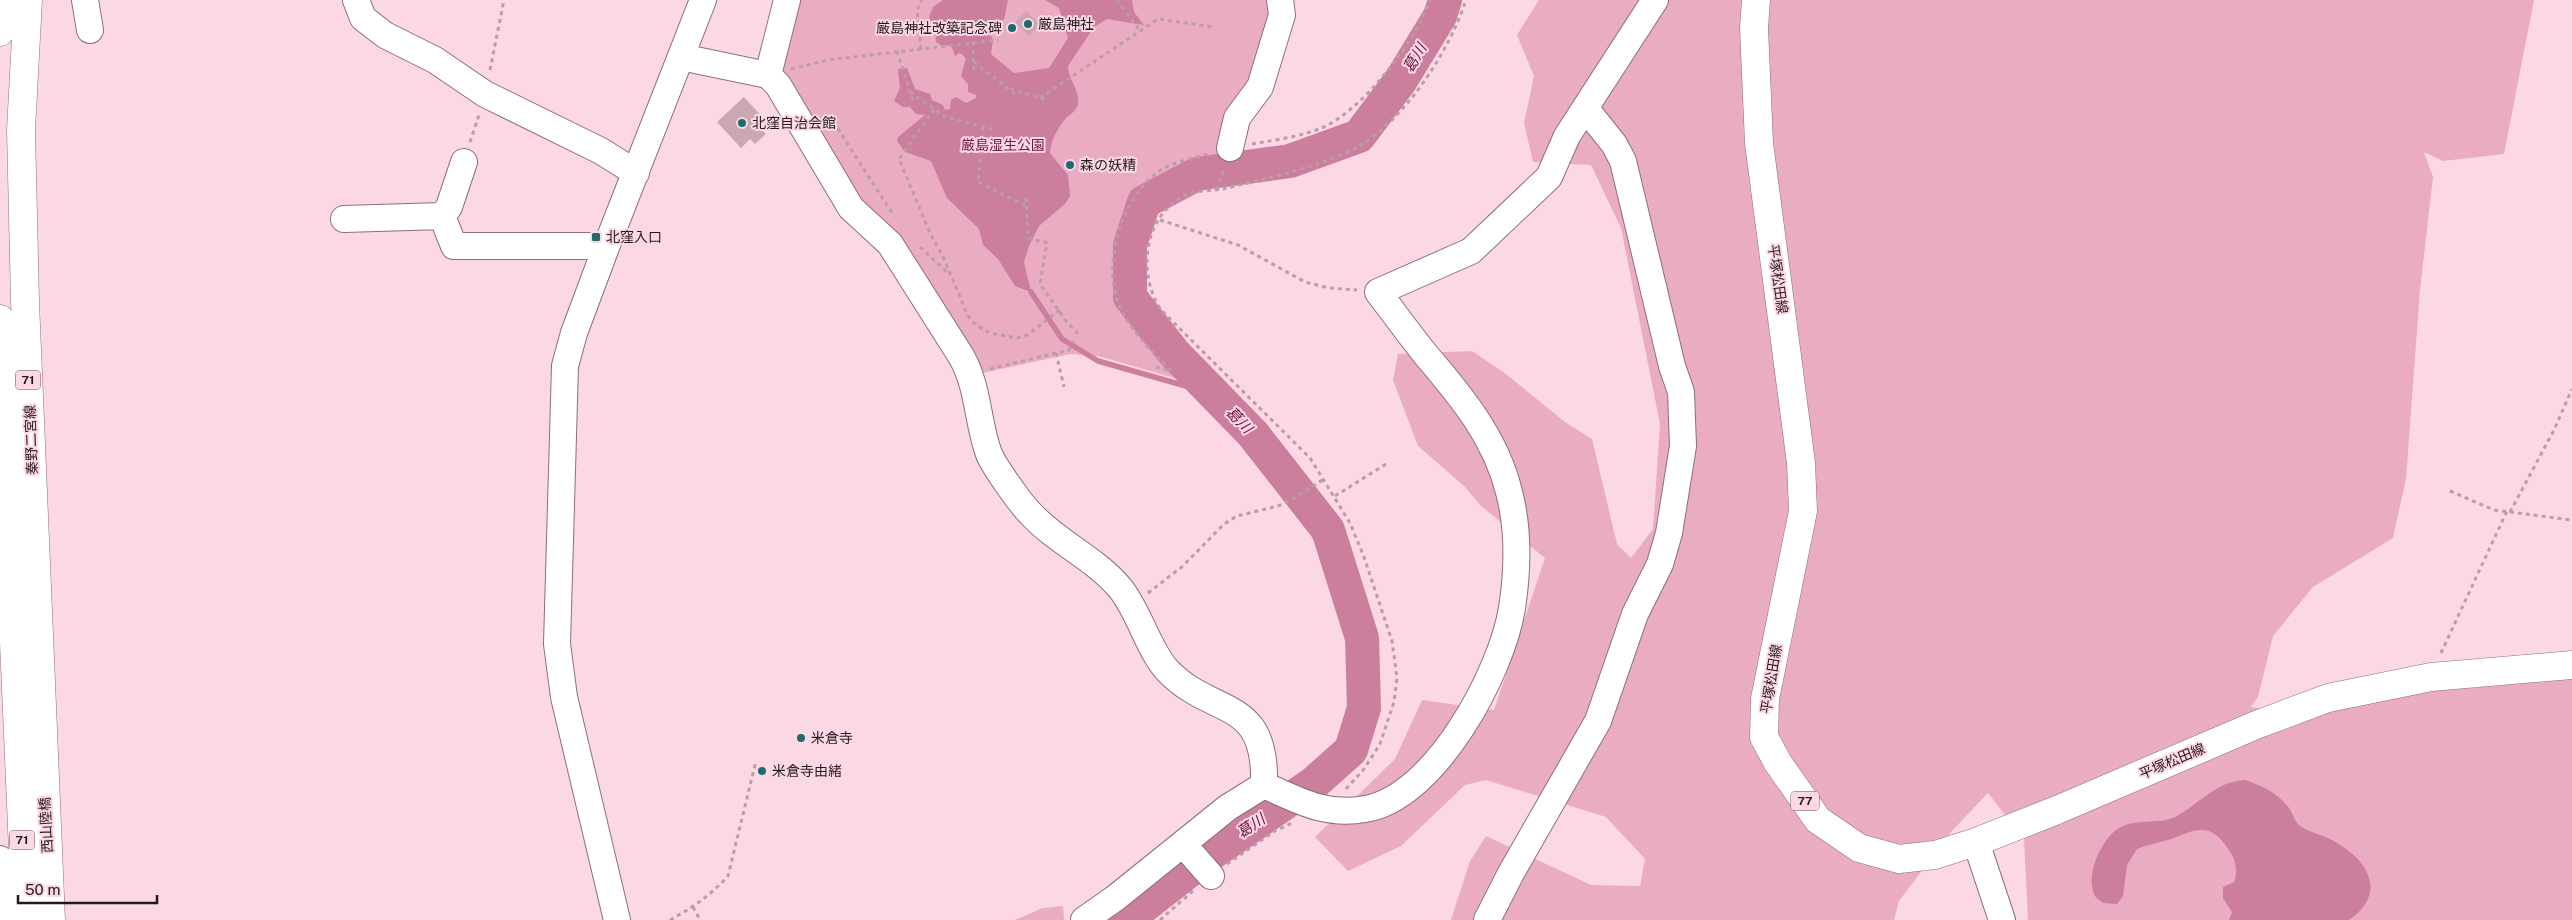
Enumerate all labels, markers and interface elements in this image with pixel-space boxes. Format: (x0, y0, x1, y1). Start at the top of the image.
place label: 厳島神社 (1038, 16, 1094, 32)
marker: 厳島神社 (1022, 18, 1034, 30)
place label: 厳島神社改築記念碑 (876, 20, 1002, 36)
marker: 厳島神社改築記念碑 (1006, 22, 1018, 34)
water label: 葛川 (1400, 39, 1431, 75)
place label: 北窪自治会館 (752, 115, 836, 131)
marker: 北窪自治会館 (736, 117, 748, 129)
park label: 厳島湿生公園 (961, 137, 1045, 153)
place label: 森の妖精 (1080, 157, 1136, 173)
marker: 森の妖精 (1064, 159, 1076, 171)
place label: 北窪入口 (606, 229, 662, 245)
marker: 北窪入口 (590, 231, 602, 243)
street label: 平塚松田線 (1765, 243, 1791, 315)
road number: 71 (15, 370, 40, 390)
water label: 葛川 (1223, 403, 1257, 438)
street label: 秦野二宮線 (22, 405, 40, 475)
street label: 平塚松田線 (1758, 643, 1784, 715)
place label: 米倉寺 (811, 730, 853, 746)
marker: 米倉寺 (795, 732, 807, 744)
street label: 平塚松田線 (2137, 740, 2207, 782)
place label: 米倉寺由緒 (772, 763, 842, 779)
marker: 米倉寺由緒 (756, 765, 768, 777)
road number: 77 (1791, 791, 1819, 810)
street label: 西山陸橋 (37, 797, 55, 853)
water label: 葛川 (1234, 809, 1270, 841)
road number: 71 (10, 830, 34, 850)
scale bar (18, 872, 156, 904)
text: 50 m (25, 881, 60, 898)

